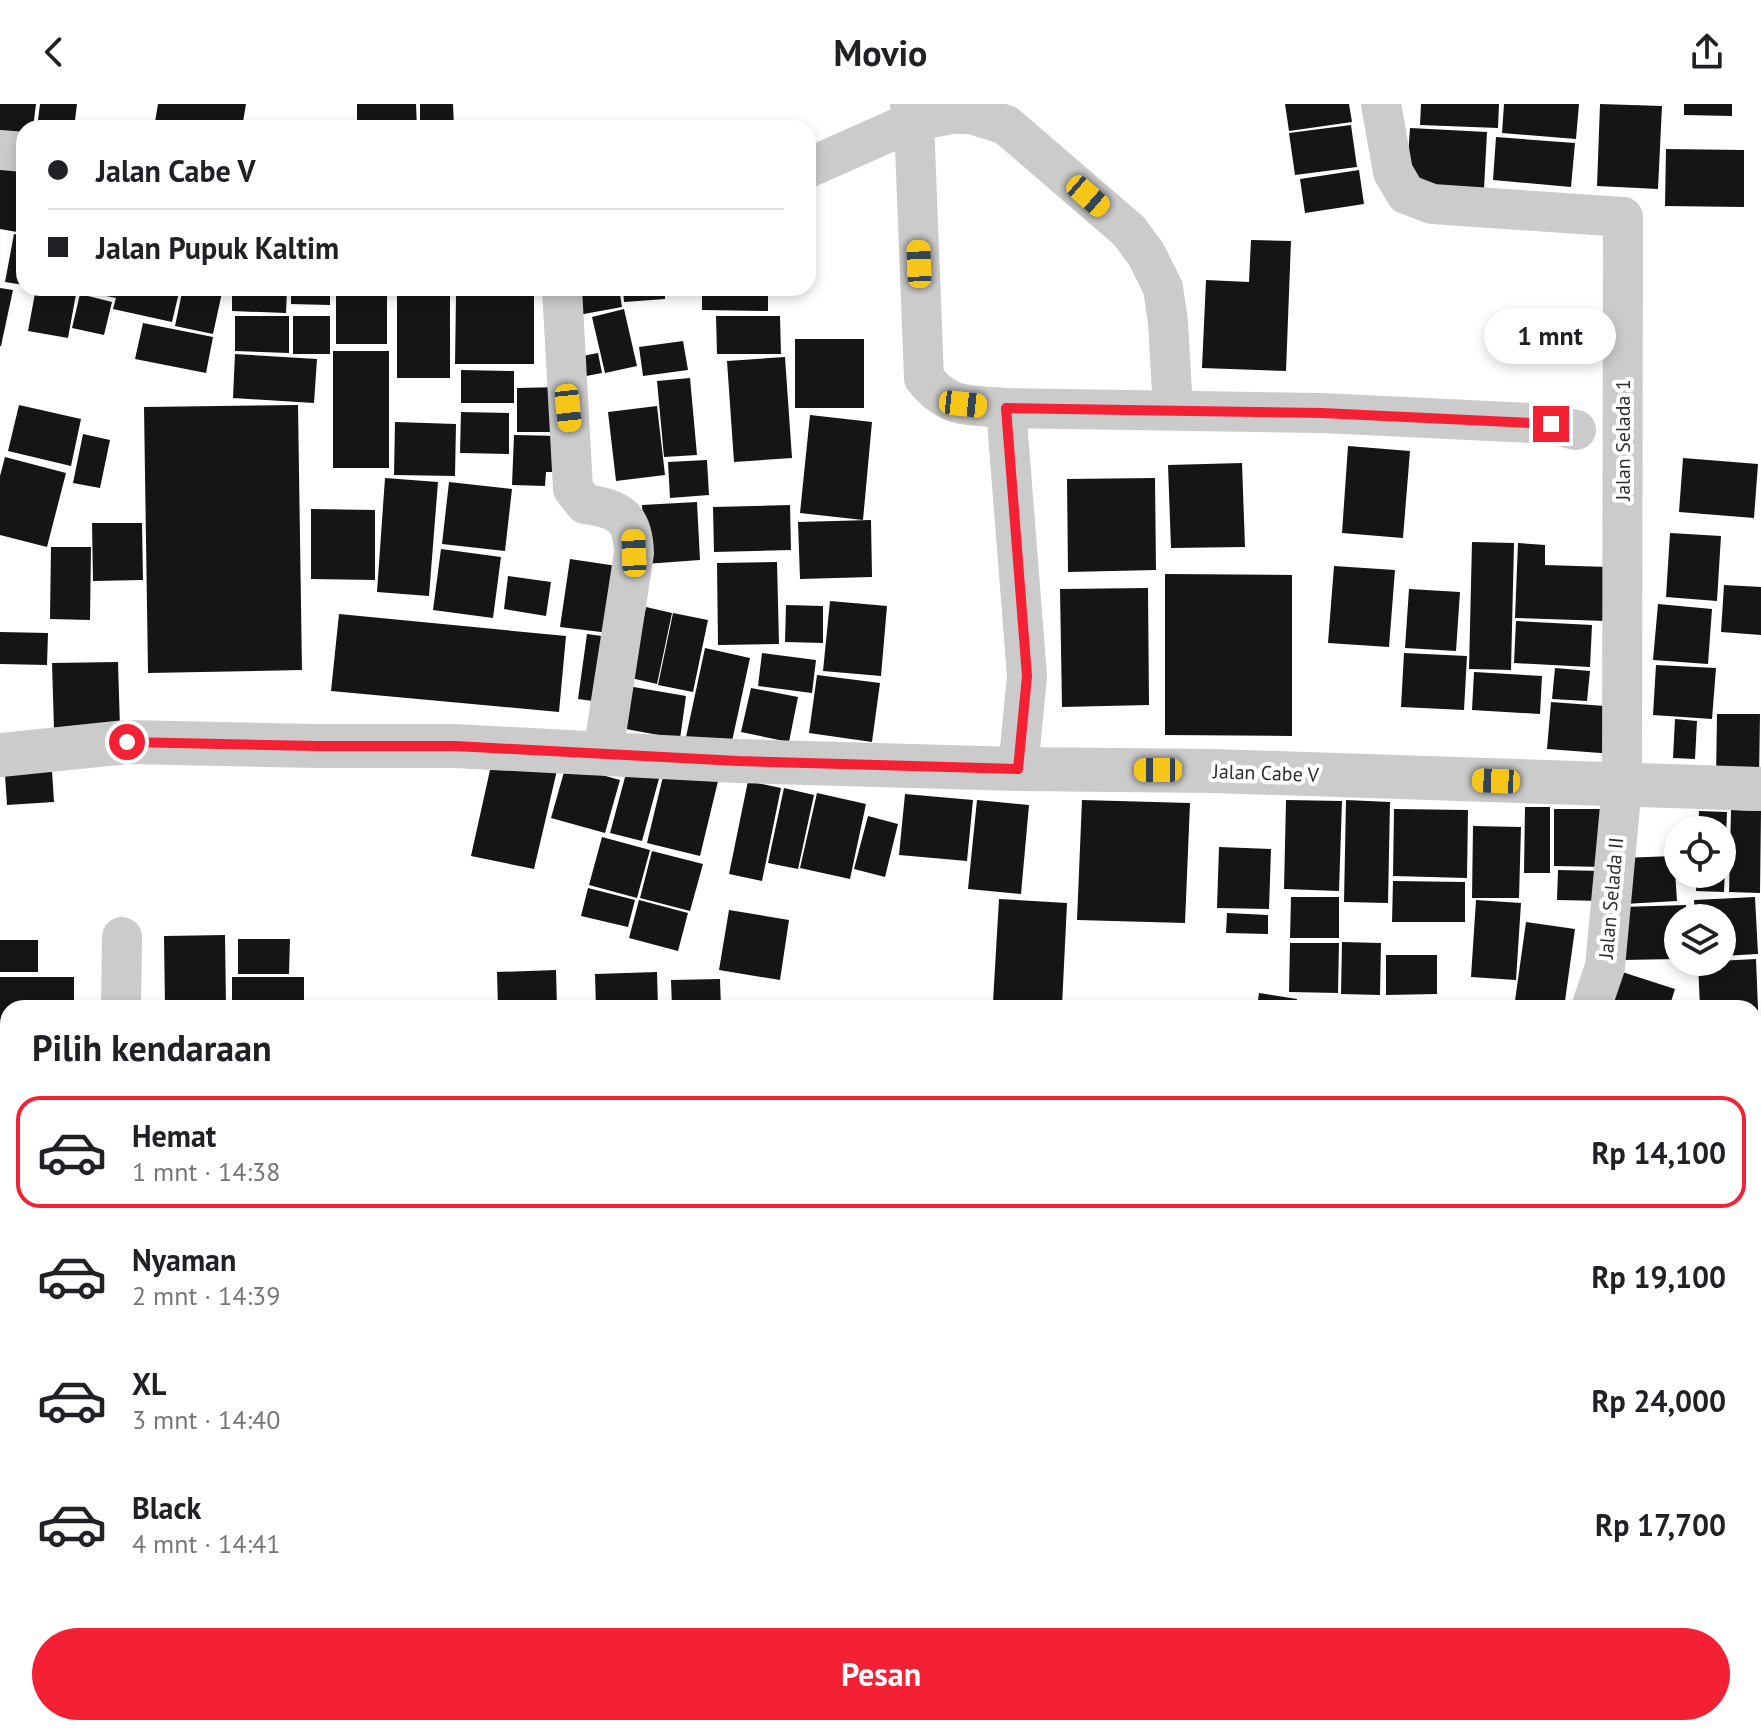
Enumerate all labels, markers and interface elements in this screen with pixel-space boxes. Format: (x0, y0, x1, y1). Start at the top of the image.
text: Movio (834, 29, 927, 76)
icon: back (32, 30, 76, 74)
icon: share (1685, 30, 1729, 74)
text: Jalan Cabe V (96, 151, 256, 190)
car (1062, 171, 1114, 221)
text: Jalan Pupuk Kaltim (96, 228, 339, 267)
car (906, 240, 932, 288)
callout: 1 mnt (1485, 308, 1617, 364)
text: 1 mnt (1517, 319, 1583, 352)
street label: Jalan Selada 1 (1610, 379, 1636, 502)
car (554, 383, 582, 433)
car (938, 390, 988, 418)
route end (1533, 406, 1569, 442)
car (621, 529, 647, 577)
route start (109, 724, 145, 760)
car (1134, 758, 1182, 782)
street label: Jalan Cabe V (1212, 758, 1320, 788)
car (1472, 768, 1520, 794)
map controls (1664, 816, 1736, 976)
button: locate (1664, 816, 1736, 888)
street label: Jalan Selada II (1593, 836, 1629, 961)
button: layers (1664, 904, 1736, 976)
text: Pilih kendaraan (32, 1024, 272, 1071)
icon: car (36, 1116, 108, 1188)
text: Hemat (132, 1116, 216, 1155)
text: Rp 14,100 (1592, 1133, 1726, 1172)
text: 1 mnt · 14:38 (132, 1155, 280, 1188)
icon: car (36, 1240, 108, 1312)
text: Nyaman (132, 1240, 236, 1279)
text: Rp 19,100 (1592, 1257, 1726, 1296)
text: 2 mnt · 14:39 (132, 1279, 280, 1312)
icon: car (36, 1364, 108, 1436)
text: XL (132, 1364, 166, 1403)
text: Rp 24,000 (1592, 1381, 1726, 1420)
text: 3 mnt · 14:40 (132, 1403, 280, 1436)
icon: car (36, 1488, 108, 1560)
text: Black (132, 1488, 201, 1527)
text: Rp 17,700 (1595, 1505, 1726, 1544)
text: 4 mnt · 14:41 (132, 1527, 280, 1560)
button: Pesan (32, 1628, 1730, 1720)

